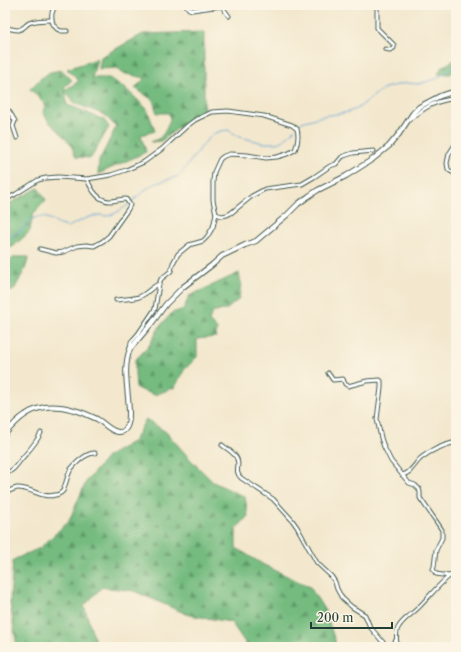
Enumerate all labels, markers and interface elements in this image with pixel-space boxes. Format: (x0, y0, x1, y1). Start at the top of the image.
scale bar (311, 604, 392, 630)
text: 200 m (317, 610, 354, 625)

